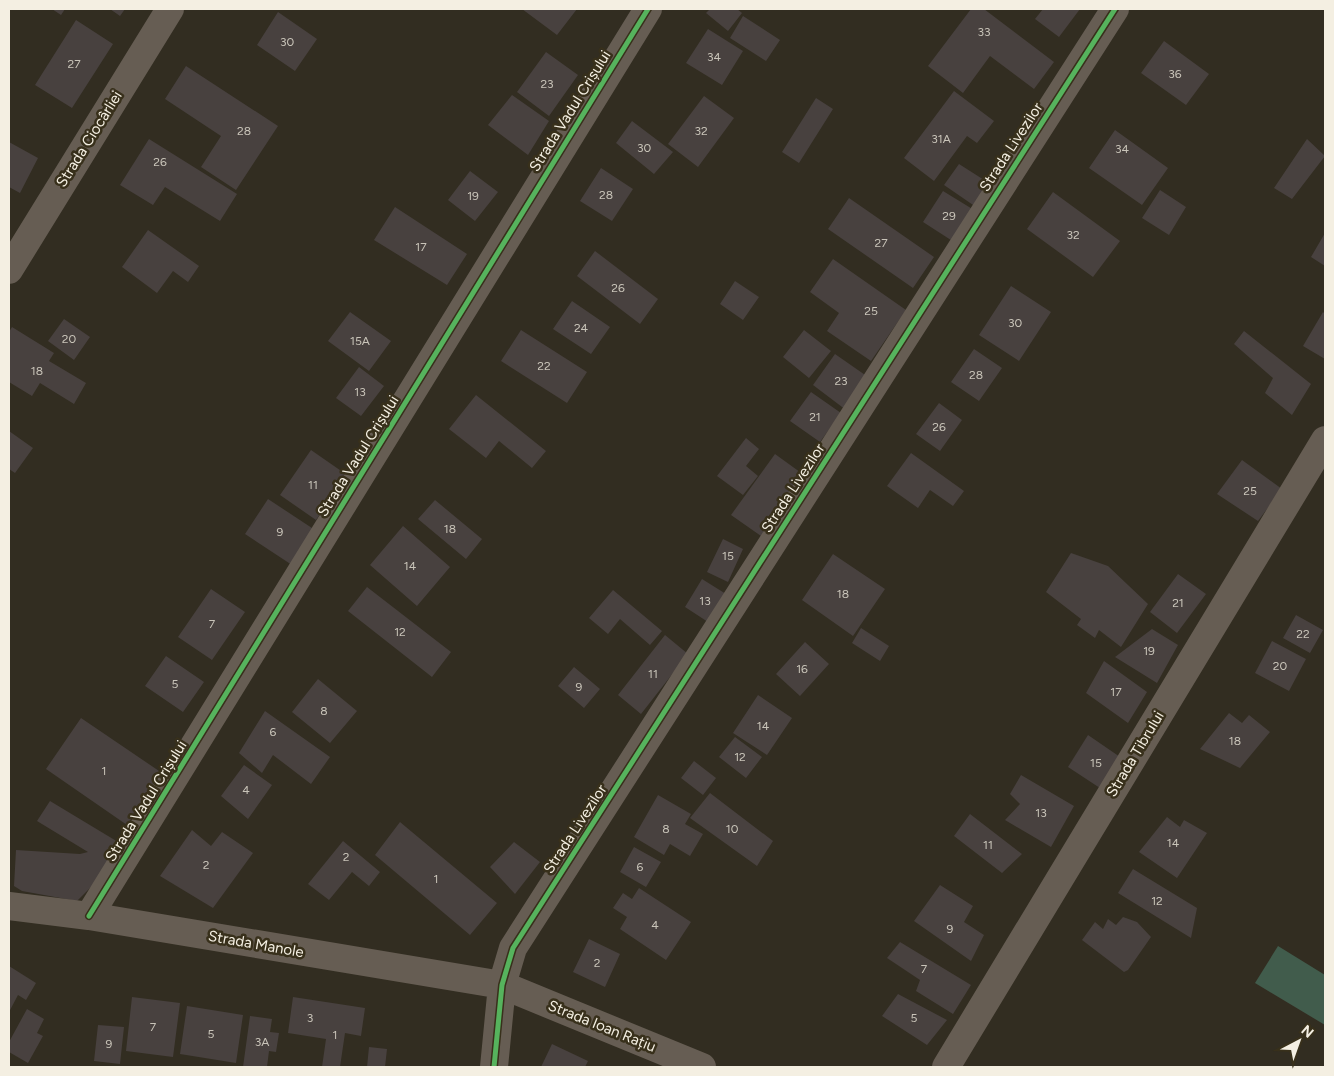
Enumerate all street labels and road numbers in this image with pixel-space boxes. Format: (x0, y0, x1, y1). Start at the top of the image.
street label: Strada Vadul Crișului (525, 47, 615, 175)
street label: Strada Ciocârliei (52, 88, 126, 190)
street label: Strada Livezilor (975, 99, 1047, 195)
street label: Strada Vadul Crișului (313, 392, 403, 520)
street label: Strada Livezilor (757, 440, 829, 536)
street label: Strada Tibrului (1102, 708, 1168, 800)
street label: Strada Vadul Crișului (101, 737, 191, 865)
street label: Strada Livezilor (539, 781, 611, 877)
street label: Strada Manole (207, 927, 305, 961)
street label: Strada Ioan Rațiu (545, 996, 659, 1056)

